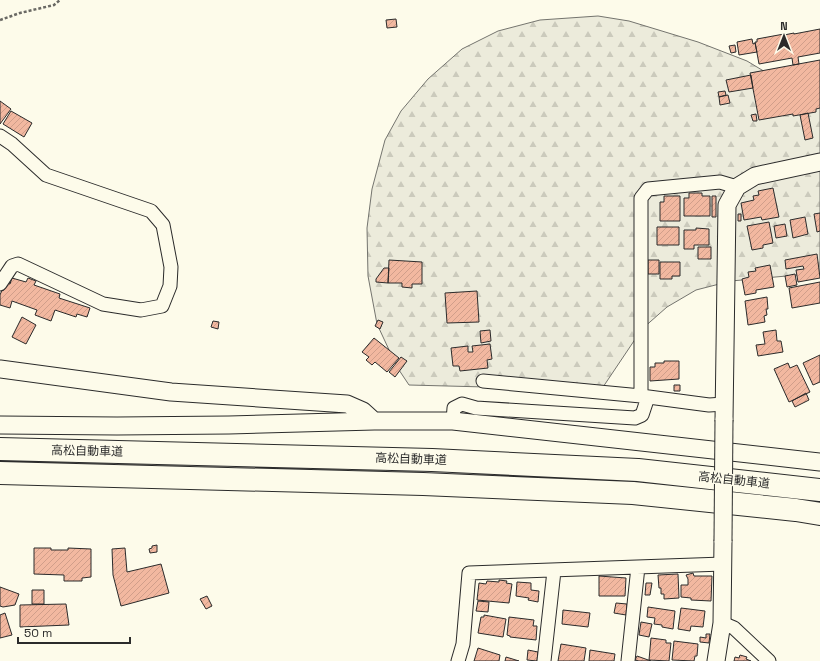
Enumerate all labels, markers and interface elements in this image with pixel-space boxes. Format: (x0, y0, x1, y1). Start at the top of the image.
north arrow (764, 16, 804, 56)
text: N (780, 19, 788, 33)
street label: 高松自動車道 (51, 442, 123, 460)
street label: 高松自動車道 (375, 450, 447, 468)
street label: 高松自動車道 (697, 468, 771, 492)
scale bar (18, 619, 130, 645)
text: 50 m (24, 625, 52, 641)

